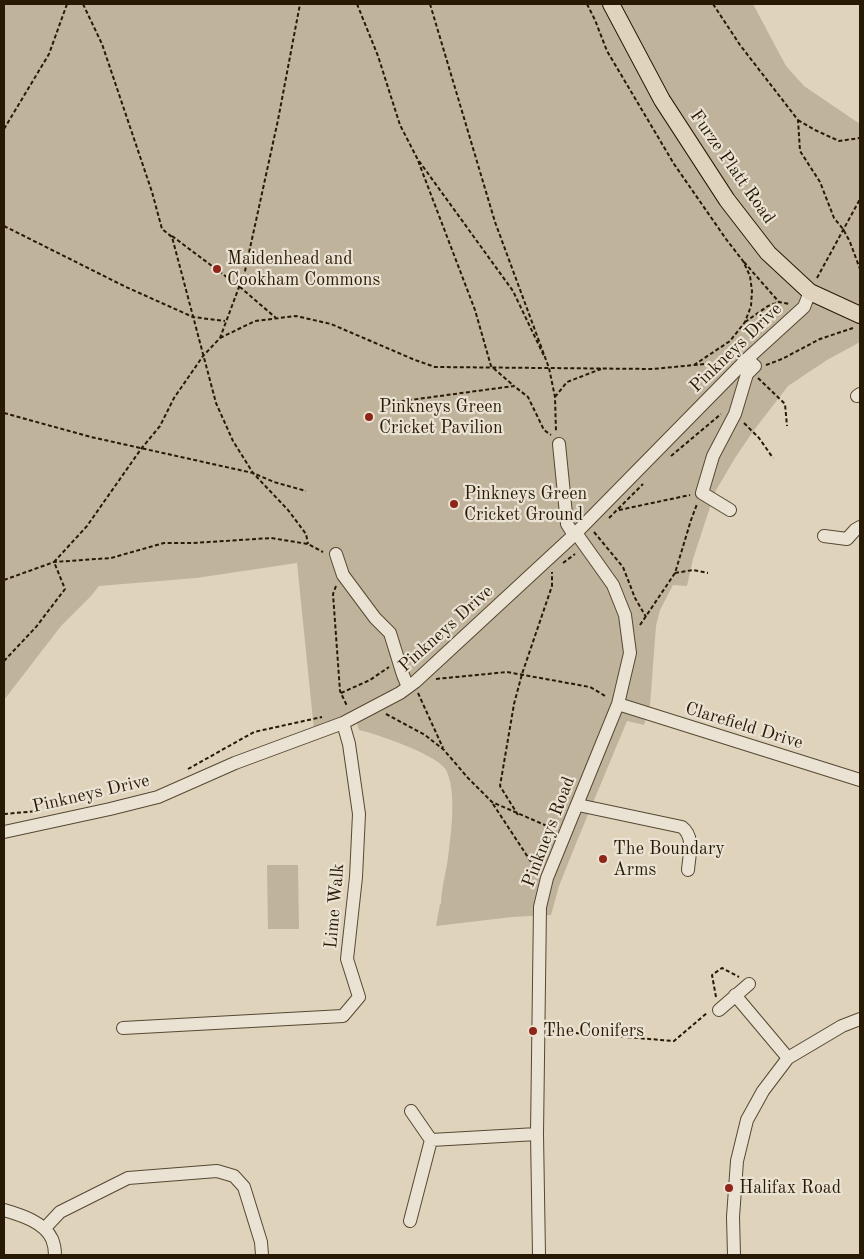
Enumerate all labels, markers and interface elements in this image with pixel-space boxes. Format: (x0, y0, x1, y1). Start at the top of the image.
street label: Furze Platt Road (685, 106, 779, 228)
place label: Maidenhead and Cookham Commons (227, 248, 380, 290)
marker: Maidenhead and Cookham Commons (211, 263, 223, 275)
street label: Pinkneys Drive (685, 299, 787, 397)
place label: Pinkneys Green Cricket Pavilion (379, 396, 503, 438)
marker: Pinkneys Green Cricket Pavilion (363, 411, 375, 423)
place label: Pinkneys Green Cricket Ground (464, 483, 587, 526)
marker: Pinkneys Green Cricket Ground (448, 498, 460, 510)
street label: Pinkneys Drive (394, 581, 498, 677)
street label: Clarefield Drive (683, 698, 805, 754)
street label: Pinkneys Drive (30, 770, 152, 818)
street label: Pinkneys Road (518, 774, 580, 890)
place label: The Boundary Arms (613, 838, 725, 881)
marker: The Boundary Arms (597, 853, 609, 865)
street label: Lime Walk (321, 863, 349, 949)
place label: The Conifers (543, 1020, 644, 1042)
marker: The Conifers (527, 1025, 539, 1037)
place label: Halifax Road (739, 1177, 841, 1199)
marker: Halifax Road (723, 1182, 735, 1194)

